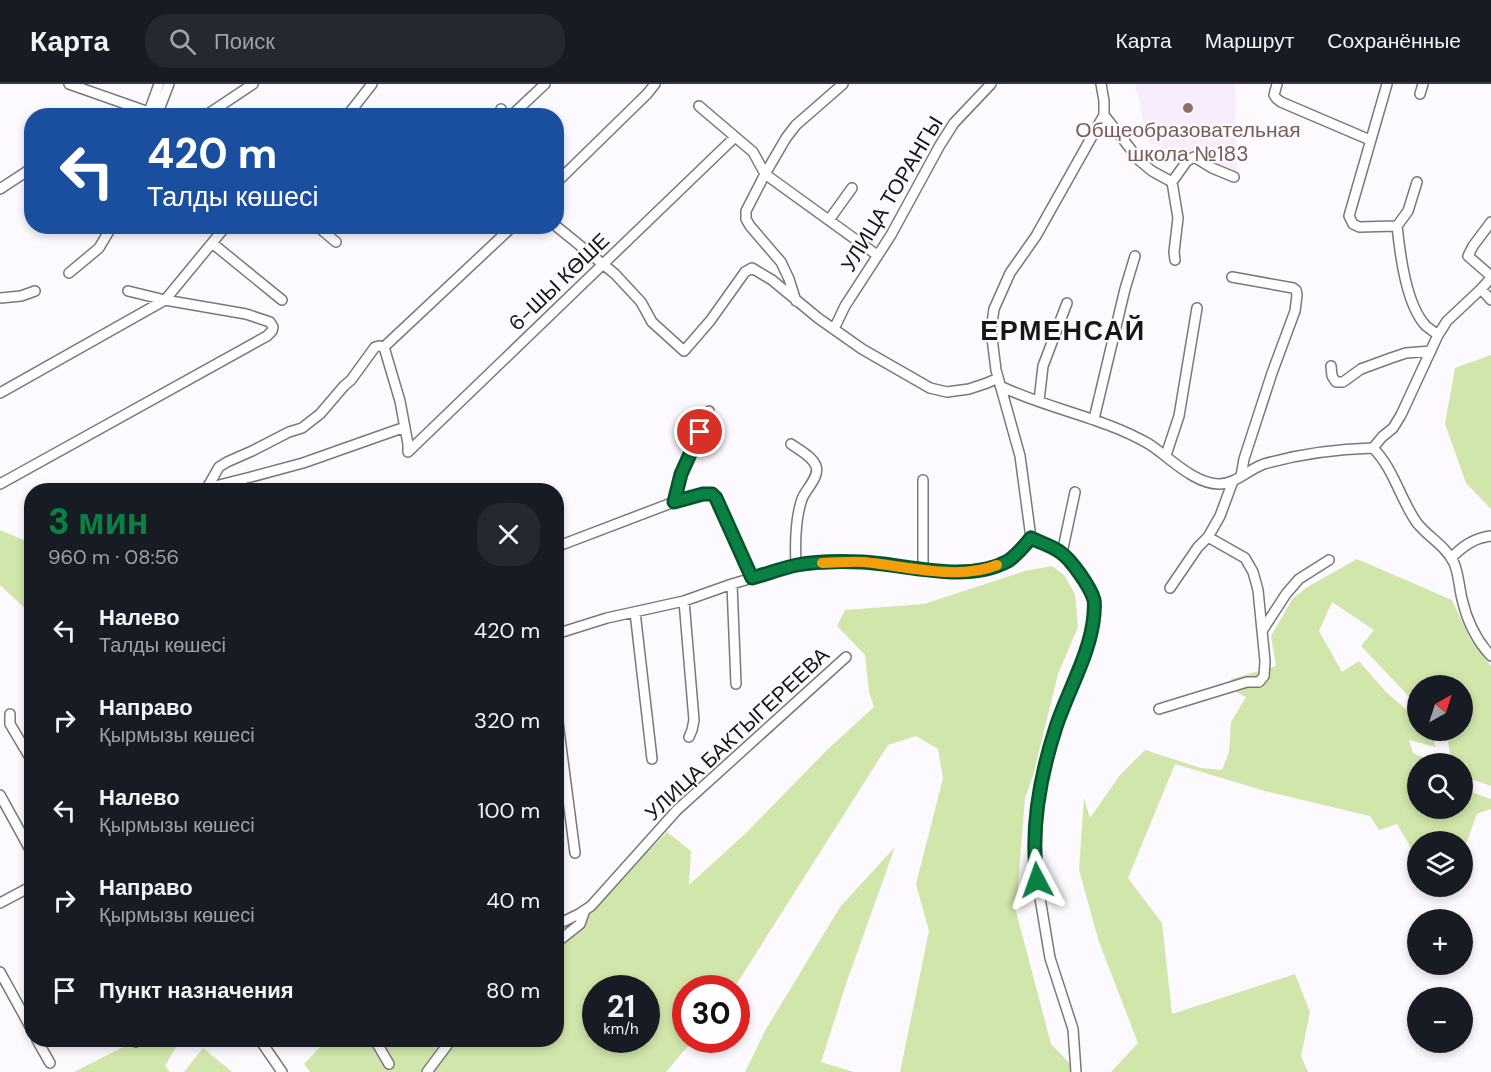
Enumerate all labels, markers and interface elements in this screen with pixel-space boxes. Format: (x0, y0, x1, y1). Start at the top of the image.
search box (145, 14, 565, 68)
text: Карта (30, 23, 109, 60)
icon: search (166, 25, 199, 58)
text: Поиск (214, 27, 275, 56)
text: Карта (1116, 27, 1172, 55)
text: Маршрут (1205, 27, 1294, 55)
text: Сохранённые (1327, 27, 1461, 55)
marker: Общеобразовательная школа №183 (1181, 101, 1195, 115)
street label: УЛИЦА ТОРАНГЫ (835, 111, 949, 277)
place label: Общеобразовательная школа №183 (1075, 116, 1301, 168)
text: 420 m (147, 126, 277, 181)
icon: left (48, 132, 126, 210)
text: Талды көшесі (147, 179, 318, 214)
street label: 6-ШЫ КӨШЕ (503, 227, 615, 337)
district label: ЕРМЕНСАЙ (980, 313, 1146, 348)
pin (674, 406, 725, 457)
icon: arrive (683, 415, 716, 448)
text: 3 мин (48, 498, 149, 545)
button: close (477, 503, 540, 566)
text: 960 m · 08:56 (48, 544, 179, 570)
text: Налево (99, 603, 180, 632)
icon: left (48, 614, 81, 647)
text: 420 m (474, 616, 540, 645)
text: Талды көшесі (99, 632, 226, 658)
street label: УЛИЦА БАКТЫГЕРЕЕВА (639, 641, 835, 827)
north arrow (1407, 675, 1473, 741)
map controls (1407, 675, 1473, 1053)
text: Направо (99, 693, 193, 722)
icon: right (48, 704, 81, 737)
text: 320 m (474, 706, 540, 735)
text: Қырмызы көшесі (99, 722, 255, 748)
button: search (1407, 753, 1473, 819)
text: Налево (99, 783, 180, 812)
icon: left (48, 794, 81, 827)
text: 100 m (478, 796, 540, 825)
text: Қырмызы көшесі (99, 812, 255, 838)
button: layers (1407, 831, 1473, 897)
position arrow (1005, 848, 1069, 912)
text: Направо (99, 873, 193, 902)
icon: right (48, 884, 81, 917)
text: 40 m (486, 886, 540, 915)
text: Қырмызы көшесі (99, 902, 255, 928)
button: + (1407, 909, 1473, 975)
icon: arrive (48, 974, 81, 1007)
speed limit sign: 30 (672, 975, 750, 1053)
text: Пункт назначения (99, 976, 294, 1005)
text: 80 m (486, 976, 540, 1005)
text: 21 (607, 987, 635, 1026)
button: − (1407, 987, 1473, 1053)
text: km/h (603, 1019, 639, 1039)

